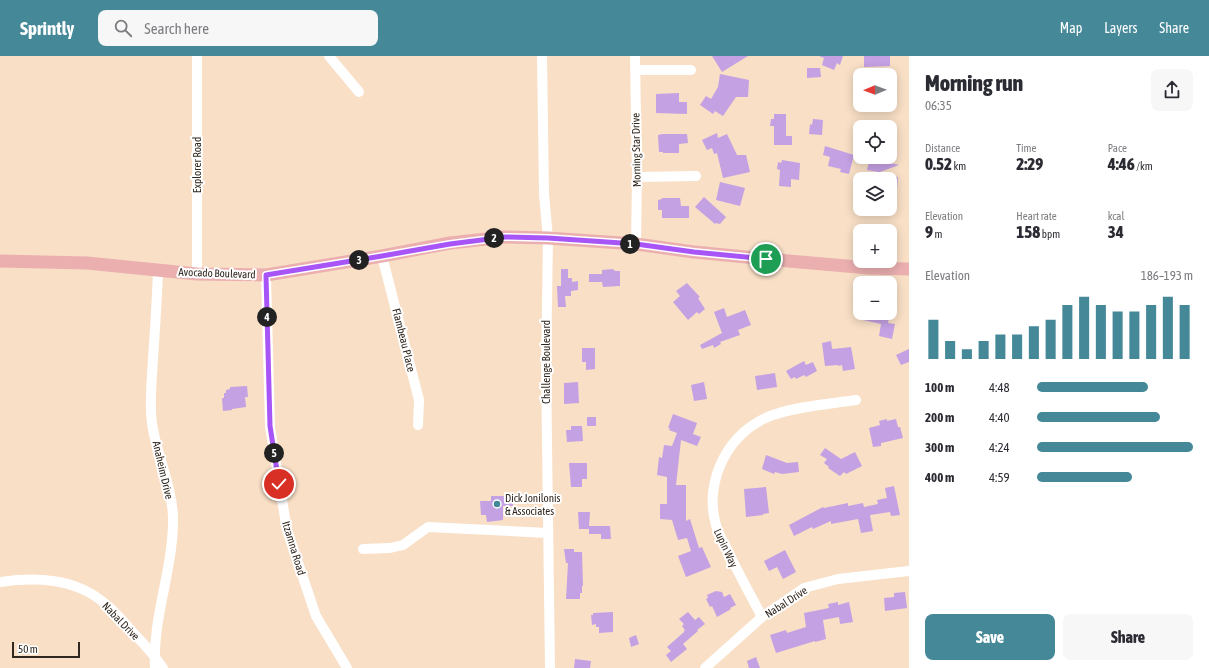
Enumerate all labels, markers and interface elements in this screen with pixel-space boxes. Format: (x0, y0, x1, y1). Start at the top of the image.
search box (98, 10, 378, 46)
text: Sprintly (20, 17, 74, 39)
icon: search (112, 17, 134, 39)
text: Search here (144, 20, 209, 37)
text: Map (1060, 20, 1082, 36)
text: Layers (1104, 20, 1137, 36)
text: Share (1159, 20, 1189, 36)
north arrow (853, 68, 897, 112)
map controls (853, 68, 897, 320)
button: share (1151, 69, 1193, 111)
text: Morning run (925, 70, 1023, 96)
text: 06:35 (925, 98, 952, 113)
street label: Morning Star Drive (629, 113, 643, 187)
button: locate (853, 120, 897, 164)
street label: Explorer Road (191, 137, 203, 193)
text: Distance (925, 142, 960, 154)
text: Time (1016, 142, 1036, 154)
text: Pace (1108, 142, 1127, 154)
text: 0.52 (925, 154, 952, 174)
text: 2:29 (1016, 154, 1043, 174)
text: 4:46 (1108, 154, 1135, 174)
text: km (952, 160, 966, 172)
text: /km (1135, 160, 1153, 172)
button: layers (853, 172, 897, 216)
text: Elevation (925, 210, 963, 222)
text: Heart rate (1016, 210, 1057, 222)
text: kcal (1108, 210, 1124, 222)
text: 9 (925, 222, 933, 242)
text: 158 (1016, 222, 1040, 242)
text: 34 (1108, 222, 1124, 242)
button: + (853, 224, 897, 268)
pin: 2 (484, 228, 504, 248)
text: m (933, 228, 942, 240)
text: bpm (1040, 228, 1060, 240)
text: 2 (491, 232, 497, 244)
pin: 1 (620, 234, 640, 254)
text: 1 (627, 238, 633, 250)
pin (749, 242, 783, 276)
icon: arrive (755, 248, 777, 270)
pin: 3 (349, 250, 369, 270)
text: 3 (356, 254, 362, 266)
street label: Avocado Boulevard (178, 266, 256, 280)
text: Elevation (925, 268, 970, 283)
text: 186–193 m (1141, 268, 1193, 283)
button: − (853, 276, 897, 320)
pin: 4 (257, 307, 277, 327)
street label: Flambeau Place (390, 307, 418, 373)
text: 4 (264, 311, 270, 323)
street label: Challenge Boulevard (540, 320, 552, 404)
text: 100 m (925, 380, 954, 395)
text: 4:48 (989, 380, 1010, 395)
text: 200 m (925, 410, 954, 425)
text: 4:40 (989, 410, 1010, 425)
street label: Anaheim Drive (150, 440, 176, 500)
text: 300 m (925, 440, 954, 455)
text: 4:24 (989, 440, 1010, 455)
pin: 5 (264, 443, 284, 463)
text: 5 (271, 447, 277, 459)
pin (262, 467, 296, 501)
text: 400 m (925, 470, 954, 485)
text: 4:59 (989, 470, 1010, 485)
icon: check (268, 473, 290, 495)
place label: Dick Jonilonis & Associates (505, 492, 561, 517)
marker: Dick Jonilonis & Associates (492, 499, 502, 509)
street label: Itzamna Road (280, 519, 308, 577)
street label: Lupin Way (712, 527, 740, 570)
street label: Nabal Drive (763, 584, 809, 620)
street label: Nabal Drive (100, 600, 142, 642)
button: Save (925, 614, 1055, 660)
button: Share (1063, 614, 1193, 660)
scale bar (12, 640, 80, 659)
text: 50 m (18, 643, 38, 655)

